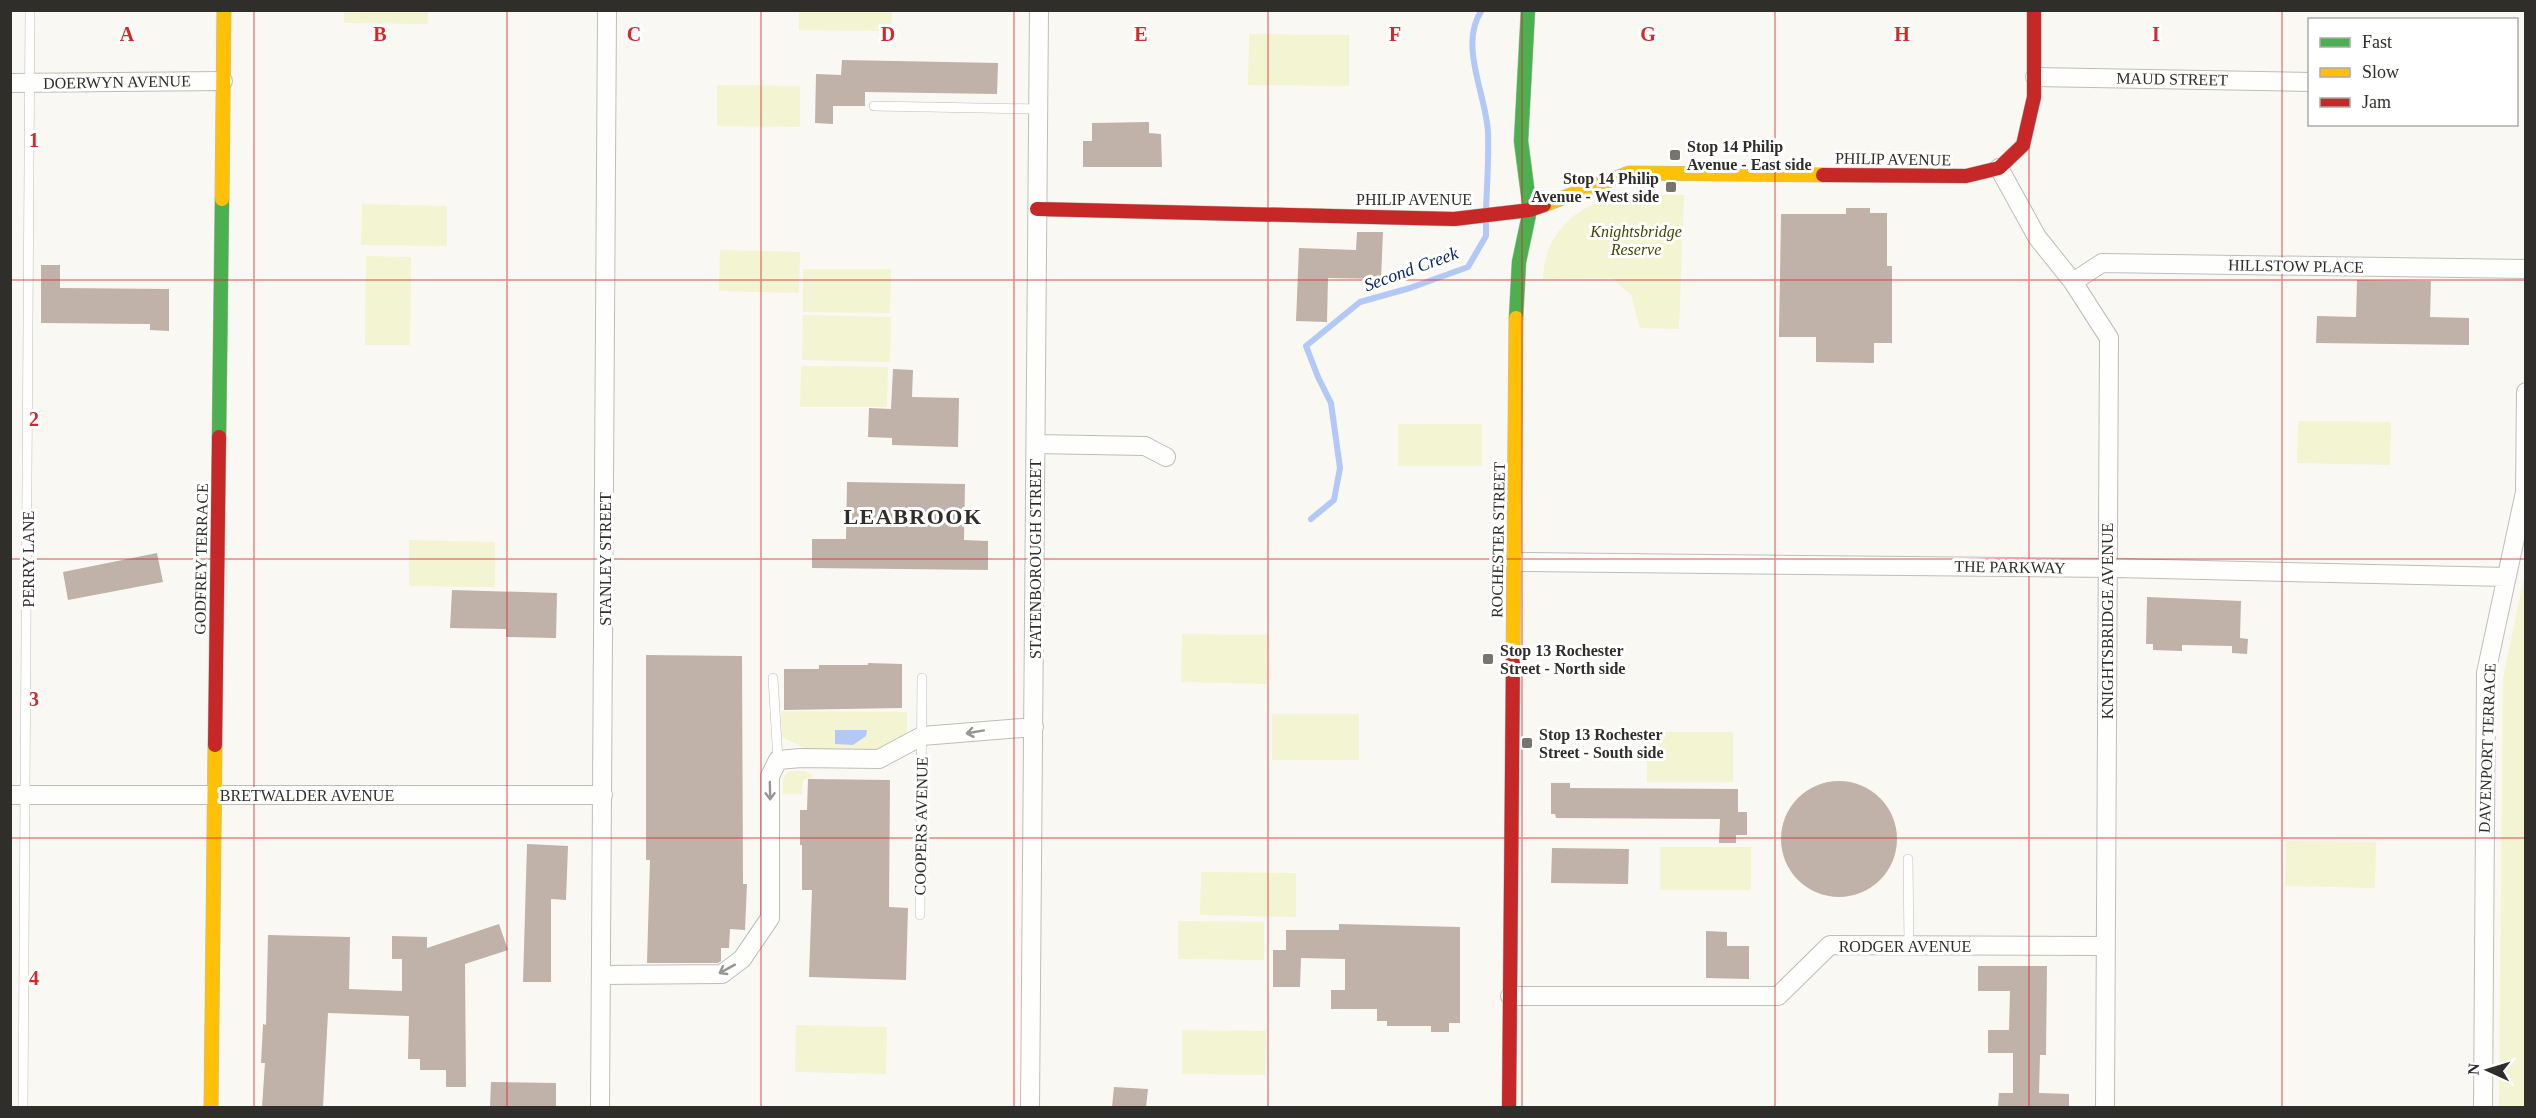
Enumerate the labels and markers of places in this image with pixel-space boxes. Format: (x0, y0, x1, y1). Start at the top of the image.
place label: Stop 14 Philip Avenue - East side (1687, 138, 1812, 173)
marker: Stop 14 Philip Avenue - East side (1668, 148, 1682, 162)
place label: Stop 14 Philip Avenue - West side (1531, 170, 1659, 205)
marker: Stop 14 Philip Avenue - West side (1664, 180, 1678, 194)
place label: Stop 13 Rochester Street - North side (1500, 642, 1625, 677)
marker: Stop 13 Rochester Street - North side (1481, 652, 1495, 666)
place label: Stop 13 Rochester Street - South side (1539, 726, 1664, 761)
marker: Stop 13 Rochester Street - South side (1520, 736, 1534, 750)

